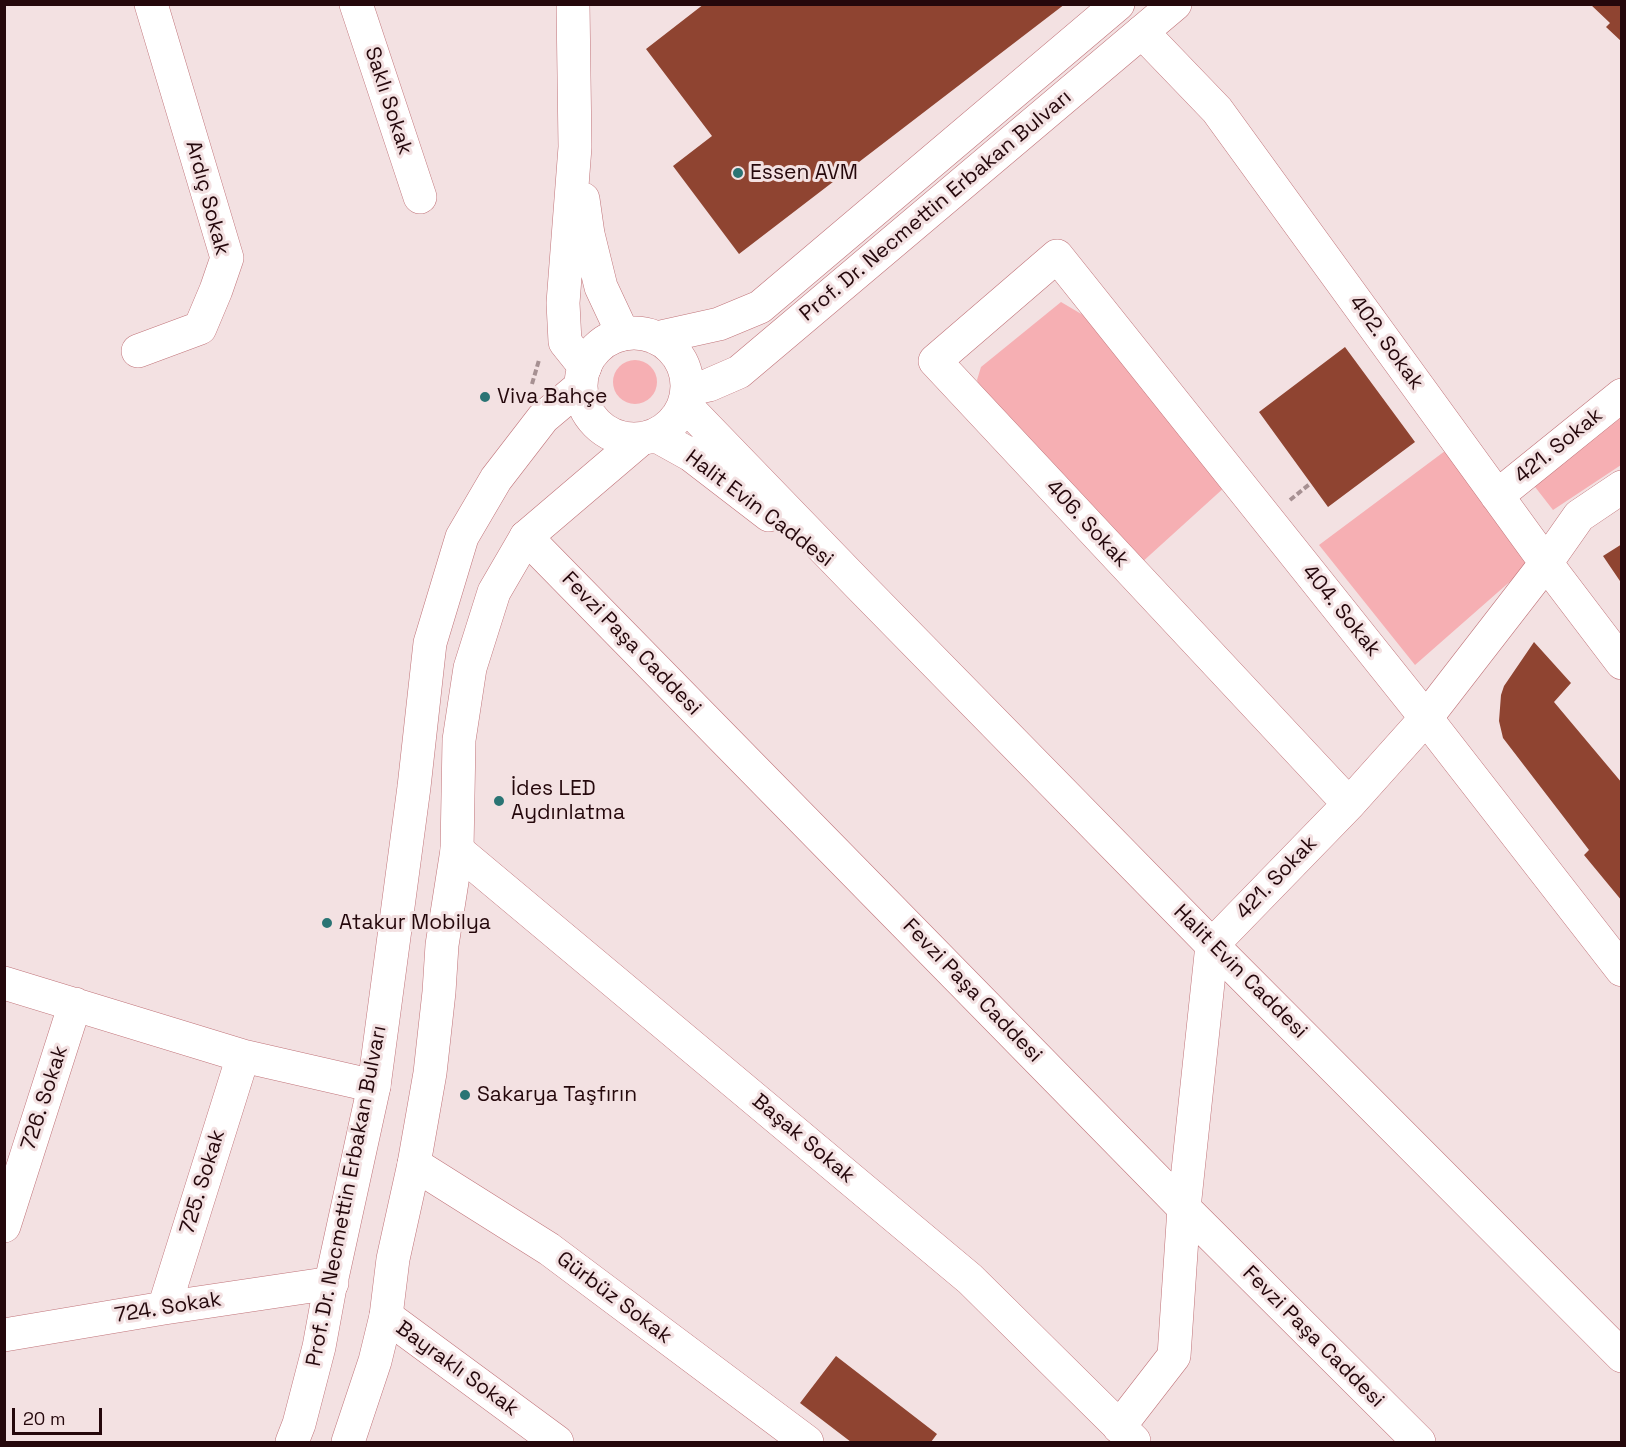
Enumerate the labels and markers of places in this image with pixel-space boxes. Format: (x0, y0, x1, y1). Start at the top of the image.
place label: Essen AVM (750, 160, 858, 186)
marker: Essen AVM (731, 166, 745, 180)
place label: Viva Bahçe (497, 384, 607, 410)
marker: Viva Bahçe (478, 390, 492, 404)
place label: İdes LED Aydınlatma (511, 776, 625, 826)
marker: İdes LED Aydınlatma (492, 794, 506, 808)
place label: Atakur Mobilya (339, 910, 491, 936)
marker: Atakur Mobilya (320, 916, 334, 930)
place label: Sakarya Taşfırın (477, 1082, 637, 1108)
marker: Sakarya Taşfırın (458, 1088, 472, 1102)

